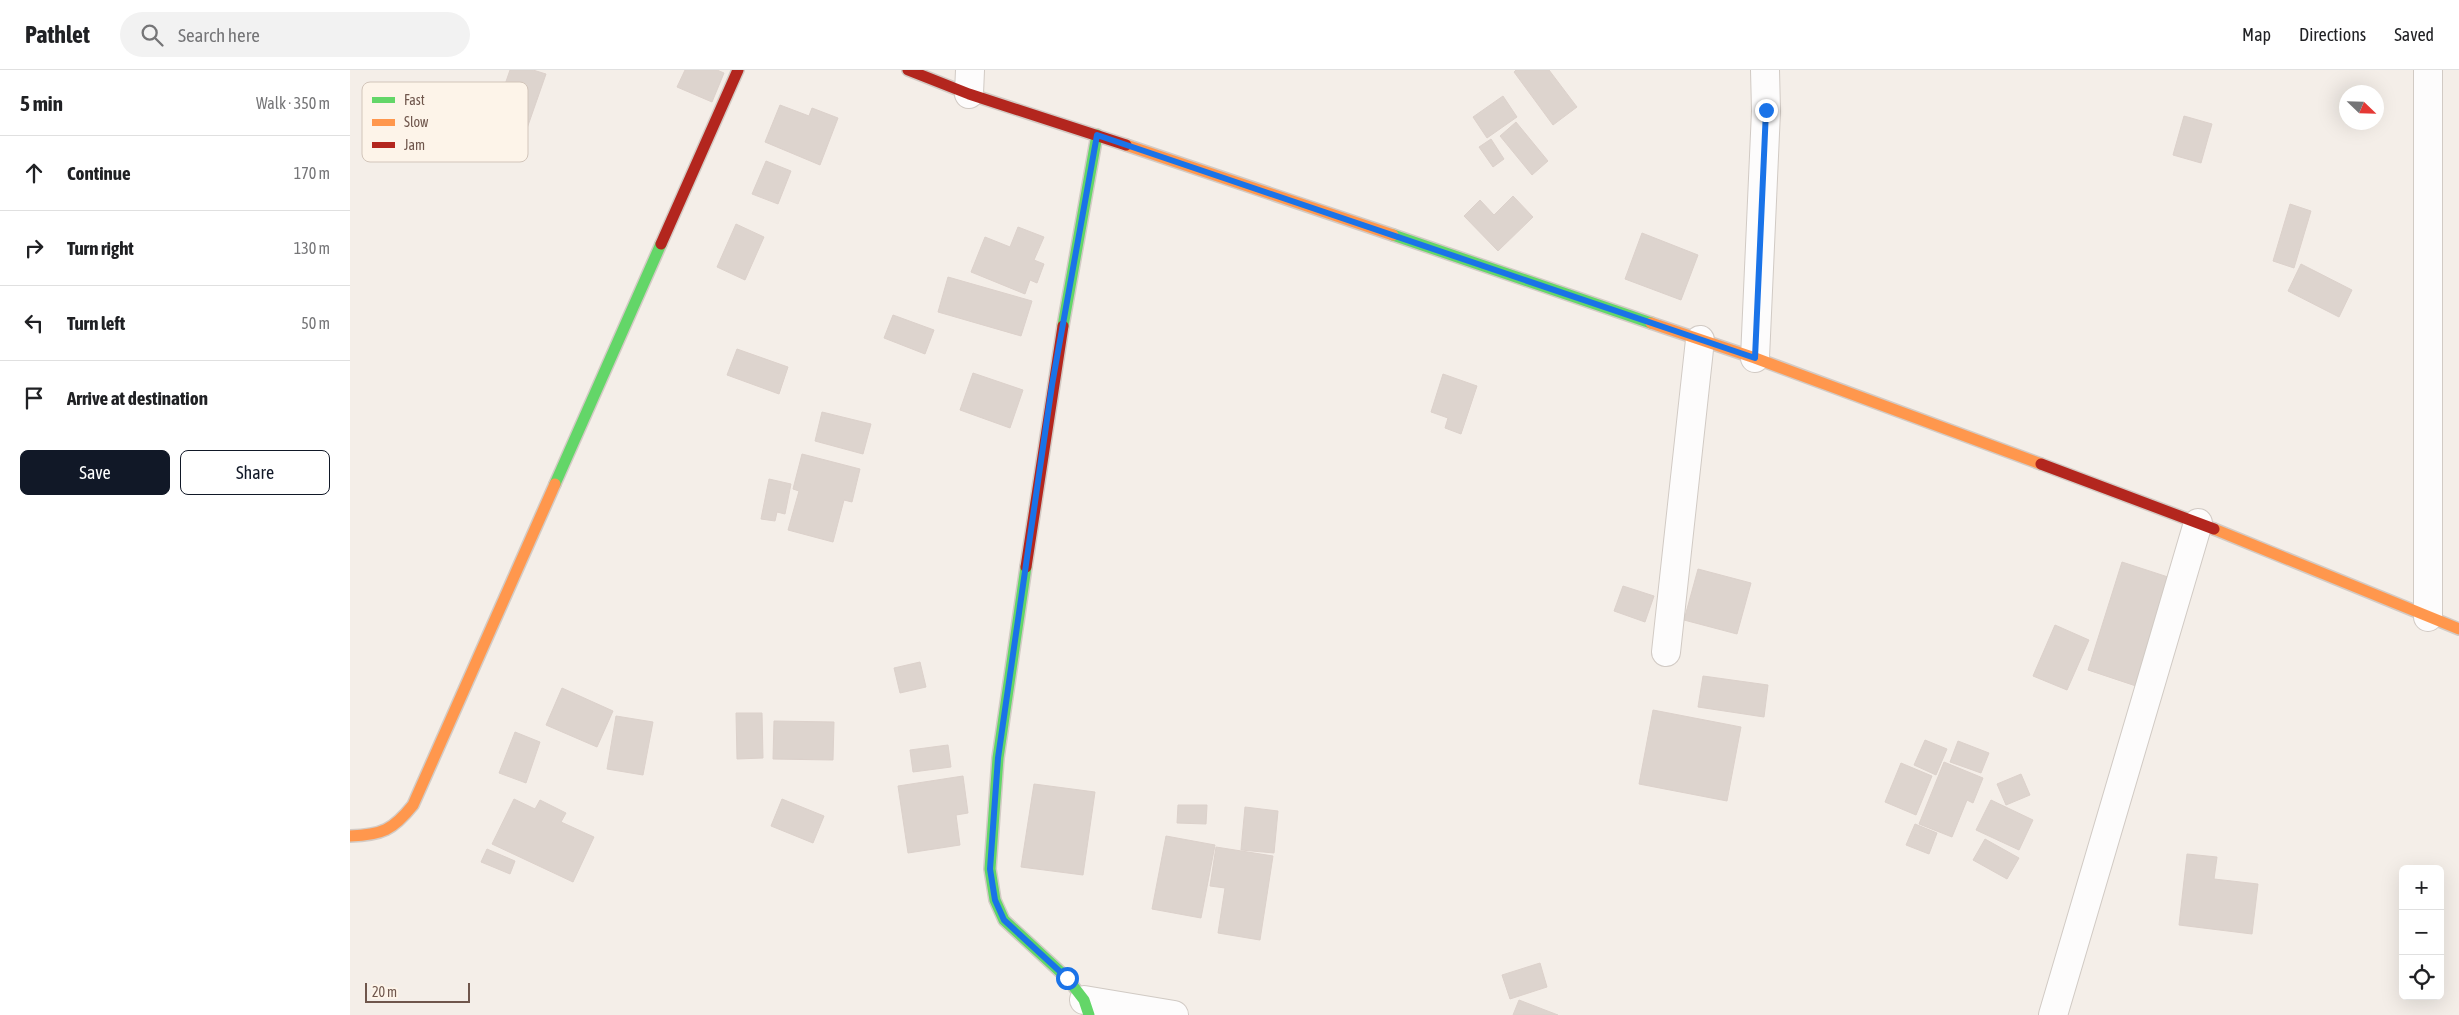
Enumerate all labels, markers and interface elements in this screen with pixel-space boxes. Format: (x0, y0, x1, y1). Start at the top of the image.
search box (120, 12, 470, 57)
text: Pathlet (25, 21, 90, 48)
icon: search (138, 21, 166, 49)
text: Search here (178, 24, 260, 46)
text: Map (2242, 24, 2271, 45)
text: Directions (2299, 24, 2366, 45)
text: Saved (2394, 24, 2434, 45)
legend (362, 82, 528, 162)
north arrow (2339, 85, 2384, 130)
text: 5 min (20, 91, 63, 115)
text: Fast (404, 92, 425, 108)
text: Walk · 350 m (256, 94, 330, 112)
route end (1755, 99, 1778, 122)
text: Slow (404, 114, 429, 130)
text: Jam (404, 137, 425, 153)
icon: ahead (20, 159, 48, 187)
text: Continue (67, 162, 131, 184)
text: 170 m (294, 164, 330, 182)
icon: right (20, 234, 48, 262)
text: Turn right (67, 237, 134, 259)
text: 130 m (294, 239, 330, 257)
icon: left (20, 309, 48, 337)
text: Turn left (67, 312, 125, 334)
text: 50 m (301, 314, 330, 332)
icon: arrive (20, 384, 48, 412)
text: Arrive at destination (67, 387, 208, 409)
button: Save (20, 450, 170, 495)
button: Share (180, 450, 330, 495)
map controls (2399, 865, 2444, 1000)
button: + (2399, 865, 2444, 910)
button: − (2399, 910, 2444, 955)
button: locate (2399, 955, 2444, 1000)
route start (1056, 967, 1079, 990)
scale bar (365, 980, 470, 1003)
text: 20 m (372, 984, 397, 1000)

